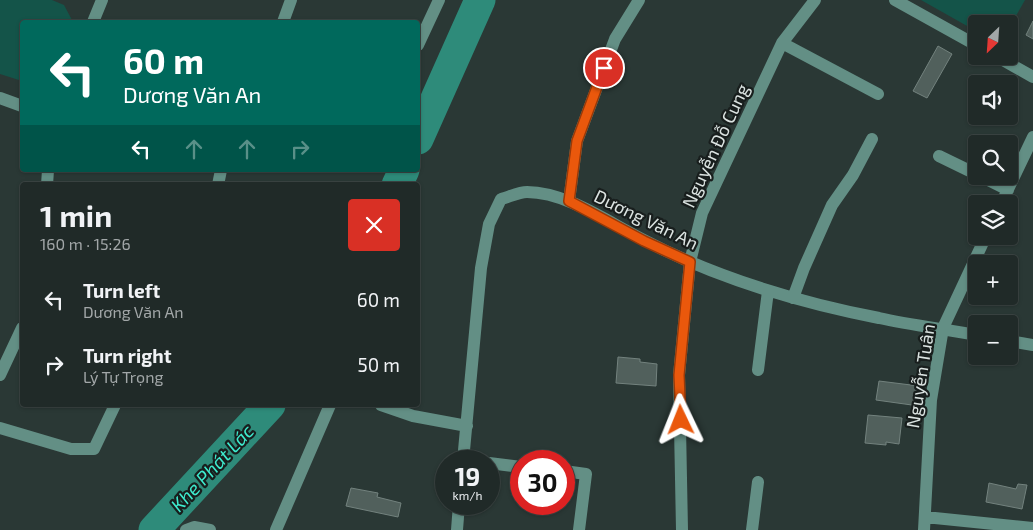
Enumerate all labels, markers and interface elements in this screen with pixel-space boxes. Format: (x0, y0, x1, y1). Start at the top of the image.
north arrow (968, 15, 1018, 65)
map controls (968, 15, 1018, 365)
text: 60 m (123, 39, 204, 81)
icon: left (40, 40, 105, 105)
pin (583, 47, 625, 89)
icon: arrive (590, 54, 618, 82)
button: sound (968, 75, 1018, 125)
street label: Nguyễn Đỗ Cung (677, 80, 753, 211)
text: Dương Văn An (123, 81, 261, 107)
icon: left (127, 135, 155, 163)
icon: ahead (180, 135, 208, 163)
icon: ahead (233, 135, 261, 163)
icon: right (286, 135, 314, 163)
button: search (968, 135, 1018, 185)
street label: Dương Văn An (591, 184, 702, 254)
button: layers (968, 195, 1018, 245)
text: 1 min (40, 197, 112, 233)
button: close (348, 199, 400, 251)
text: 160 m · 15:26 (40, 234, 131, 253)
button: + (968, 255, 1018, 305)
text: Turn left (83, 279, 160, 302)
icon: left (40, 286, 68, 314)
text: 60 m (357, 288, 400, 311)
text: Dương Văn An (83, 302, 184, 321)
button: − (968, 315, 1018, 365)
street label: Nguyễn Tuân (901, 322, 939, 430)
text: Turn right (83, 344, 171, 367)
icon: right (40, 351, 68, 379)
text: 50 m (357, 353, 400, 376)
text: Lý Tự Trọng (83, 367, 163, 386)
position arrow (654, 393, 706, 445)
water label: Khe Phát Lác (165, 419, 258, 516)
speed limit sign: 30 (510, 450, 575, 515)
text: 19 (455, 461, 480, 491)
text: km/h (453, 488, 482, 502)

